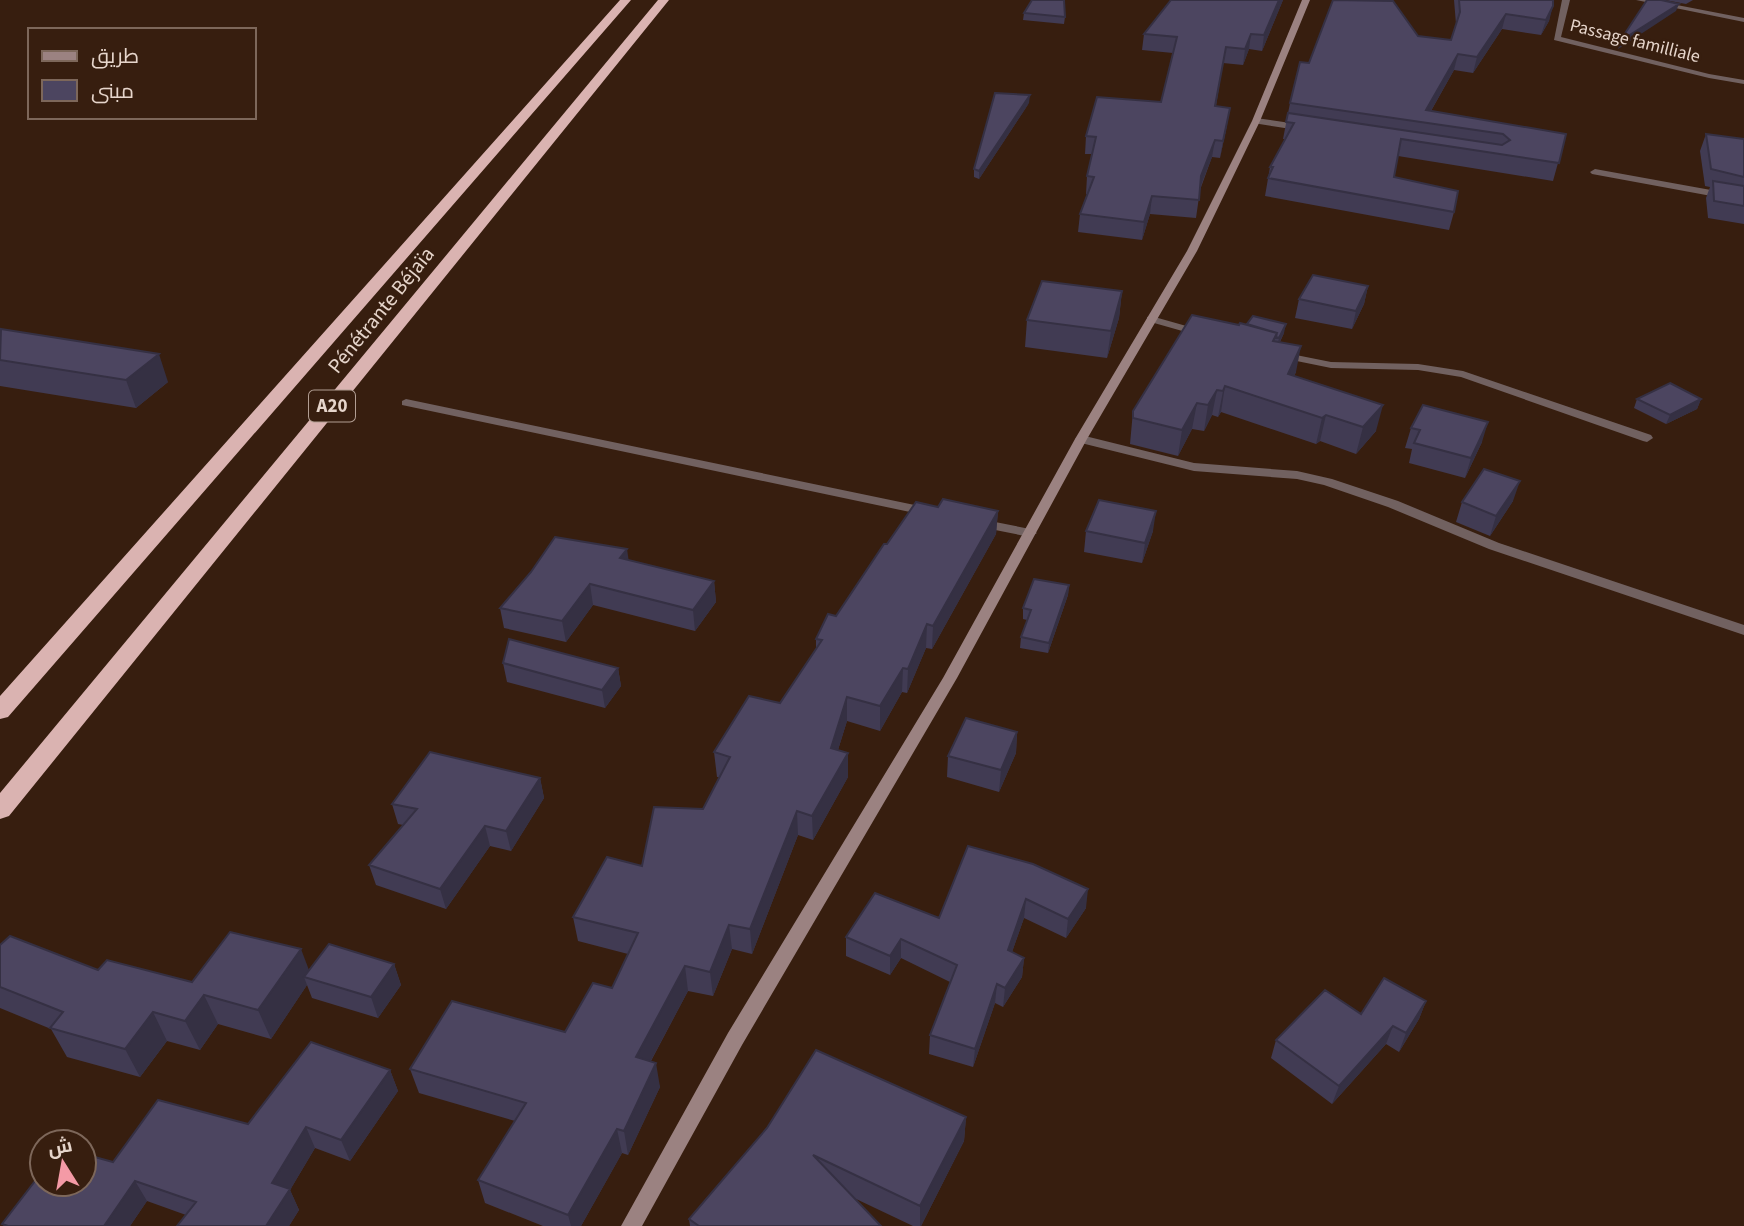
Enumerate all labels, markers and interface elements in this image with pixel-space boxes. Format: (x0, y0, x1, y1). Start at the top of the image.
street label: Passage familliale (1567, 13, 1703, 69)
legend (28, 28, 256, 119)
text: طريق (91, 41, 139, 71)
text: مبنى (91, 76, 134, 106)
street label: Pénétrante Béjaïa (321, 240, 441, 380)
road number: A20 (309, 390, 355, 422)
north arrow (28, 1128, 98, 1198)
text: ش (45, 1132, 75, 1163)

